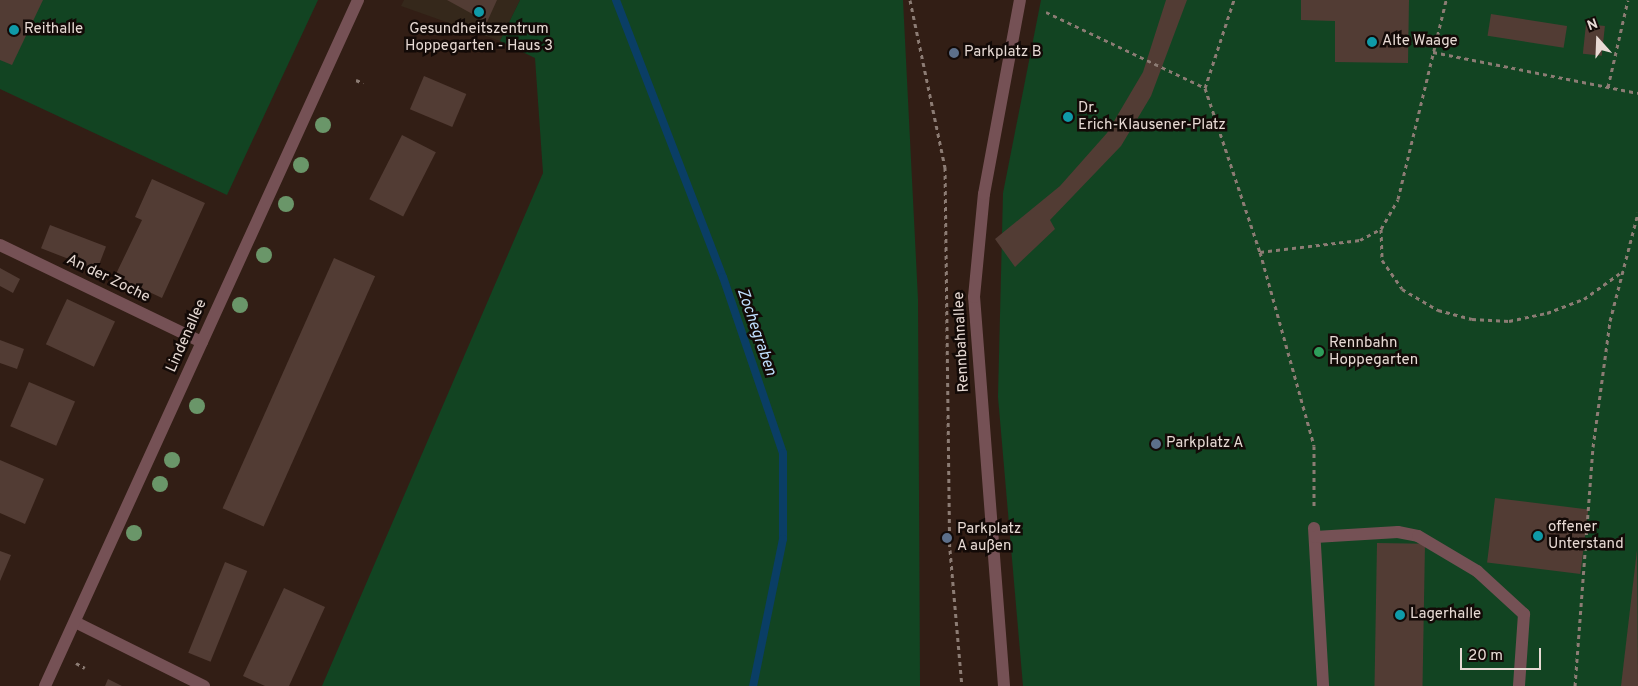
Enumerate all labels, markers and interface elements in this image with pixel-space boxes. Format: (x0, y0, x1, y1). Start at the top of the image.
marker: Gesundheitszentrum Hoppegarten - Haus 3 (473, 6, 485, 18)
north arrow (1573, 15, 1623, 65)
text: N (1585, 16, 1600, 35)
place label: Gesundheitszentrum Hoppegarten - Haus 3 (405, 20, 553, 55)
place label: Reithalle (24, 21, 83, 39)
marker: Reithalle (8, 24, 20, 36)
place label: Alte Waage (1382, 33, 1458, 51)
marker: Alte Waage (1366, 36, 1378, 48)
place label: Parkplatz B (964, 44, 1042, 62)
marker: Parkplatz B (948, 47, 960, 59)
place label: Dr. Erich-Klausener-Platz (1078, 99, 1226, 134)
marker: Dr. Erich-Klausener-Platz (1062, 111, 1074, 123)
street label: An der Zoche (63, 251, 153, 307)
water label: Zochegraben (732, 286, 780, 378)
street label: Rennbahnallee (950, 291, 974, 393)
street label: Lindenallee (163, 297, 211, 375)
place label: Rennbahn Hoppegarten (1329, 334, 1418, 369)
marker: Rennbahn Hoppegarten (1313, 346, 1325, 358)
place label: Parkplatz A (1166, 435, 1244, 453)
marker: Parkplatz A (1150, 438, 1162, 450)
place label: offener Unterstand (1548, 518, 1624, 553)
place label: Parkplatz A außen (957, 520, 1021, 555)
marker: offener Unterstand (1532, 530, 1544, 542)
marker: Parkplatz A außen (941, 532, 953, 544)
place label: Lagerhalle (1410, 606, 1481, 624)
marker: Lagerhalle (1394, 609, 1406, 621)
scale bar (1463, 638, 1544, 670)
text: 20 m (1468, 647, 1503, 666)

